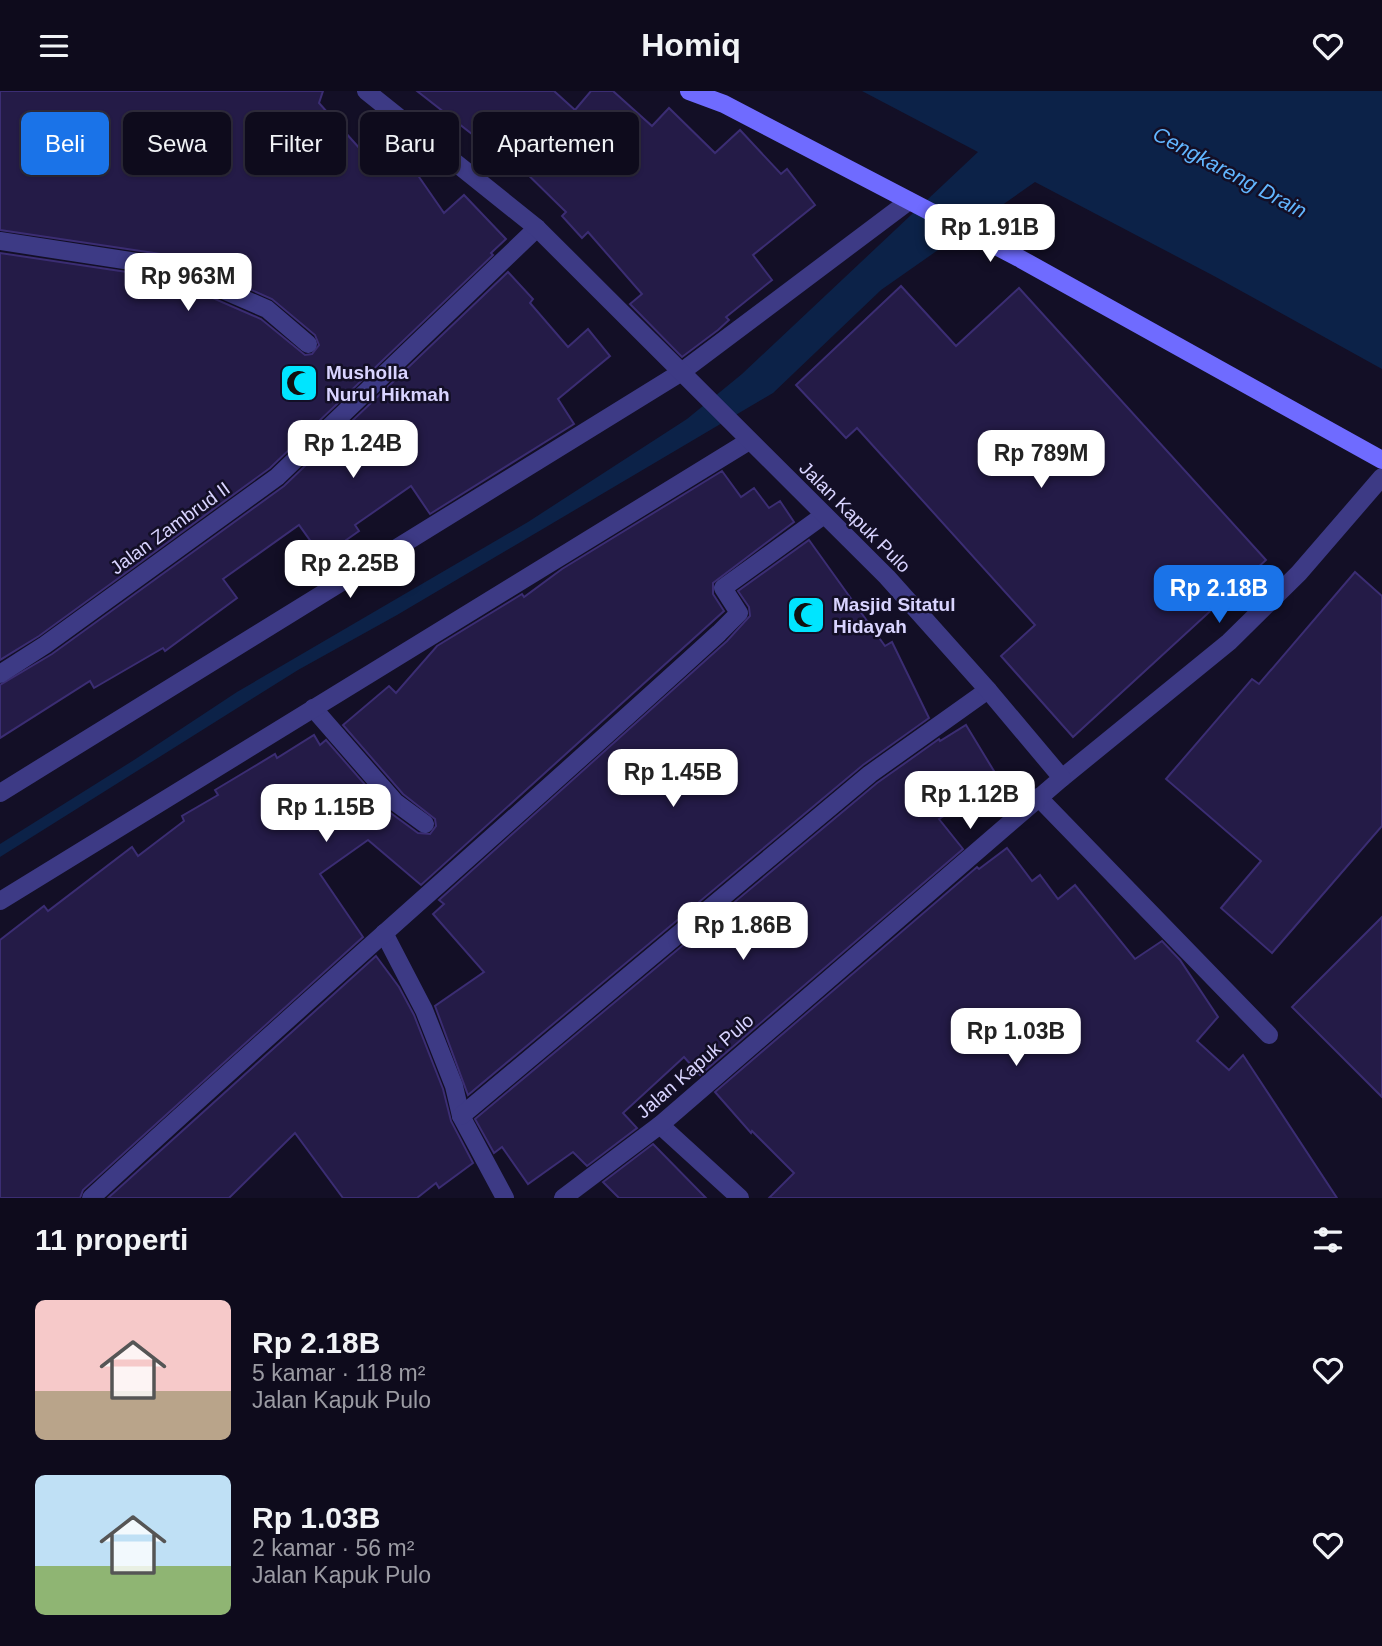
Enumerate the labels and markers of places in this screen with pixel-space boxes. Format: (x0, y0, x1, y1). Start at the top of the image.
pin: Rp 1.91B (918, 205, 1062, 264)
pin: Rp 963M (123, 253, 253, 313)
mosque icon: Musholla Nurul Hikmah (278, 362, 320, 404)
place label: Musholla Nurul Hikmah (326, 362, 450, 405)
pin: Rp 1.24B (281, 421, 425, 480)
pin: Rp 789M (976, 431, 1106, 490)
pin: Rp 2.25B (278, 540, 422, 600)
pin: Rp 2.18B (1147, 566, 1291, 625)
mosque icon: Masjid Sitatul Hidayah (785, 594, 827, 636)
place label: Masjid Sitatul Hidayah (833, 594, 955, 637)
pin: Rp 1.45B (601, 749, 745, 809)
pin: Rp 1.12B (898, 771, 1042, 831)
pin: Rp 1.15B (254, 785, 398, 844)
pin: Rp 1.86B (671, 903, 815, 962)
pin: Rp 1.03B (944, 1009, 1088, 1068)

